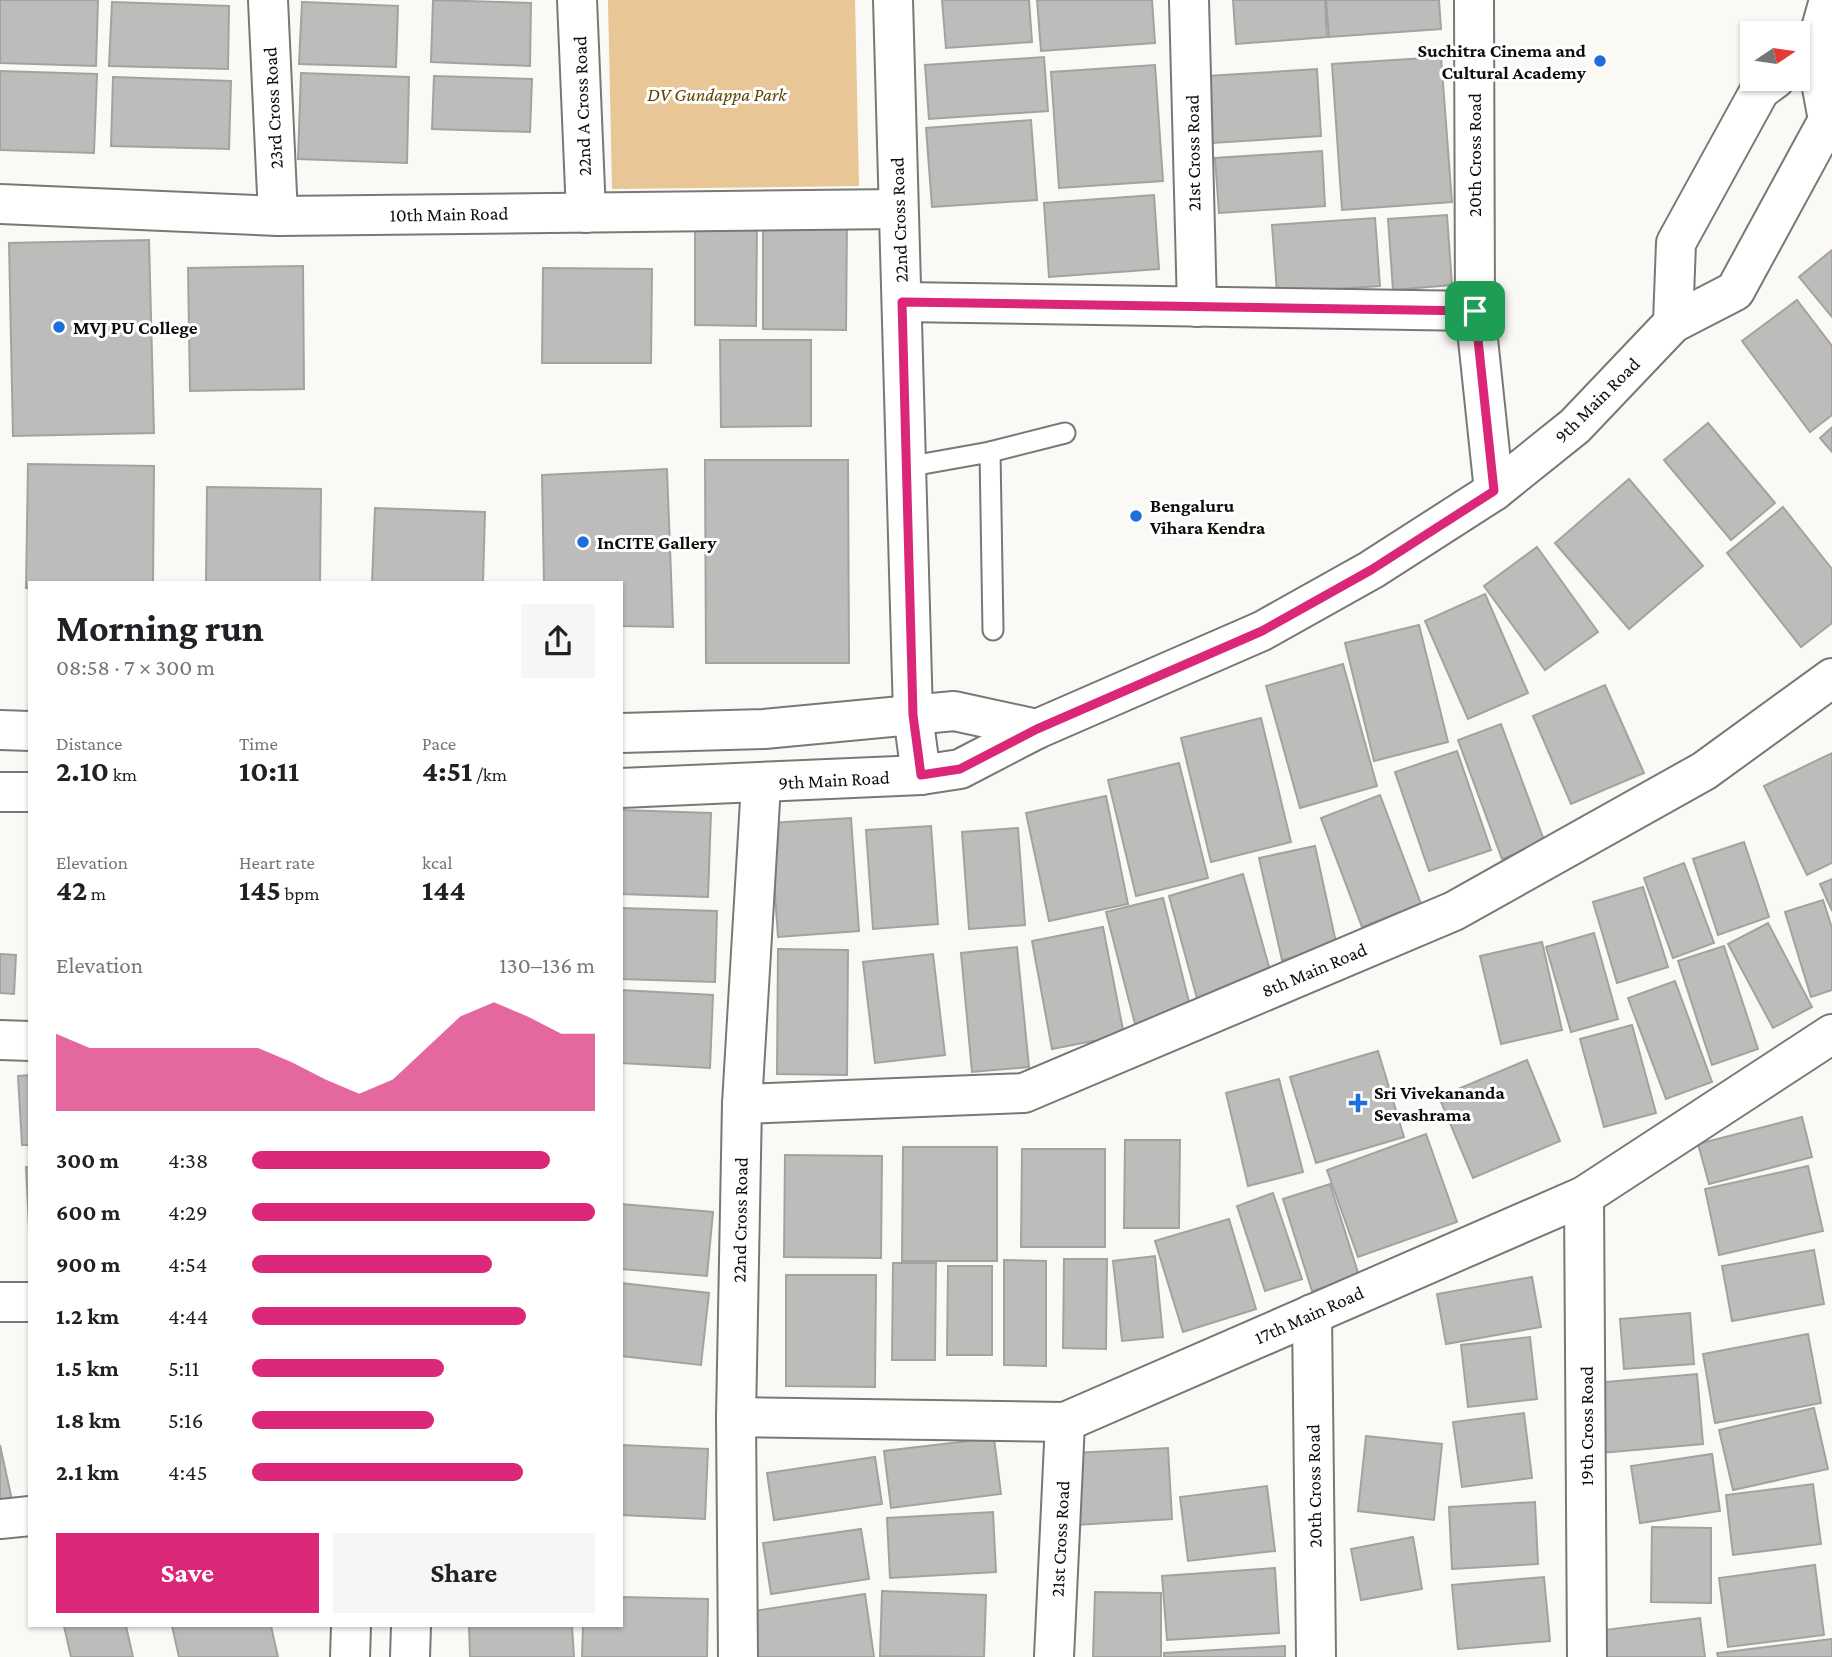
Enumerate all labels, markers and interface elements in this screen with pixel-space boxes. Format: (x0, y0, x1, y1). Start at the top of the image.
north arrow (1740, 21, 1810, 91)
map controls (1740, 21, 1810, 91)
street label: 22nd A Cross Road (569, 36, 595, 176)
place label: Suchitra Cinema and Cultural Academy (1418, 40, 1587, 83)
street label: 23rd Cross Road (259, 47, 287, 169)
marker: Suchitra Cinema and Cultural Academy (1592, 53, 1608, 69)
park label: DV Gundappa Park (647, 84, 787, 105)
street label: 20th Cross Road (1464, 93, 1485, 217)
street label: 21st Cross Road (1181, 94, 1205, 212)
street label: 22nd Cross Road (886, 157, 912, 283)
street label: 10th Main Road (389, 202, 509, 226)
pin (1445, 281, 1505, 341)
icon: arrive (1456, 292, 1494, 330)
place label: MVJ PU College (73, 317, 198, 338)
marker: MVJ PU College (51, 319, 67, 335)
street label: 9th Main Road (1550, 353, 1644, 447)
place label: Bengaluru Vihara Kendra (1149, 495, 1266, 538)
marker: Bengaluru Vihara Kendra (1128, 508, 1144, 524)
place label: InCITE Gallery (597, 532, 717, 553)
marker: InCITE Gallery (575, 534, 591, 550)
button: share (521, 604, 595, 678)
text: Morning run (56, 607, 264, 649)
text: 08:58 · 7 × 300 m (56, 654, 215, 680)
text: Distance (56, 733, 122, 754)
text: Time (239, 733, 278, 754)
text: Pace (422, 733, 456, 754)
text: 2.10 (56, 754, 109, 787)
text: 10:11 (239, 754, 299, 787)
text: 4:51 (422, 754, 472, 787)
text: km (109, 764, 137, 785)
text: /km (472, 764, 507, 785)
street label: 9th Main Road (778, 767, 890, 793)
text: Elevation (56, 852, 128, 873)
text: Heart rate (239, 852, 315, 873)
text: kcal (422, 852, 453, 873)
text: 42 (56, 873, 87, 906)
text: 145 (239, 873, 281, 906)
text: 144 (422, 873, 466, 906)
text: m (87, 883, 106, 904)
text: bpm (281, 883, 320, 904)
street label: 8th Main Road (1258, 938, 1370, 1002)
text: Elevation (56, 952, 143, 978)
text: 130–136 m (499, 952, 595, 978)
place label: Sri Vivekananda Sevashrama (1374, 1082, 1505, 1125)
marker: Sri Vivekananda Sevashrama (1348, 1093, 1368, 1113)
text: 300 m (56, 1147, 119, 1173)
text: 4:38 (168, 1147, 208, 1173)
street label: 22nd Cross Road (728, 1157, 752, 1283)
text: 600 m (56, 1199, 120, 1225)
text: 4:29 (168, 1199, 208, 1225)
text: 900 m (56, 1251, 120, 1277)
text: 4:54 (168, 1251, 208, 1277)
street label: 17th Main Road (1251, 1282, 1367, 1348)
text: 1.2 km (56, 1303, 119, 1329)
text: 4:44 (168, 1303, 209, 1329)
text: 1.5 km (56, 1355, 119, 1381)
text: 5:11 (168, 1355, 199, 1381)
street label: 19th Cross Road (1576, 1366, 1597, 1486)
text: 1.8 km (56, 1407, 121, 1433)
text: 5:16 (168, 1407, 203, 1433)
street label: 20th Cross Road (1302, 1424, 1326, 1548)
text: 2.1 km (56, 1459, 119, 1485)
text: 4:45 (168, 1459, 208, 1485)
street label: 21st Cross Road (1046, 1480, 1074, 1598)
button: Save (56, 1533, 319, 1613)
button: Share (333, 1533, 595, 1613)

